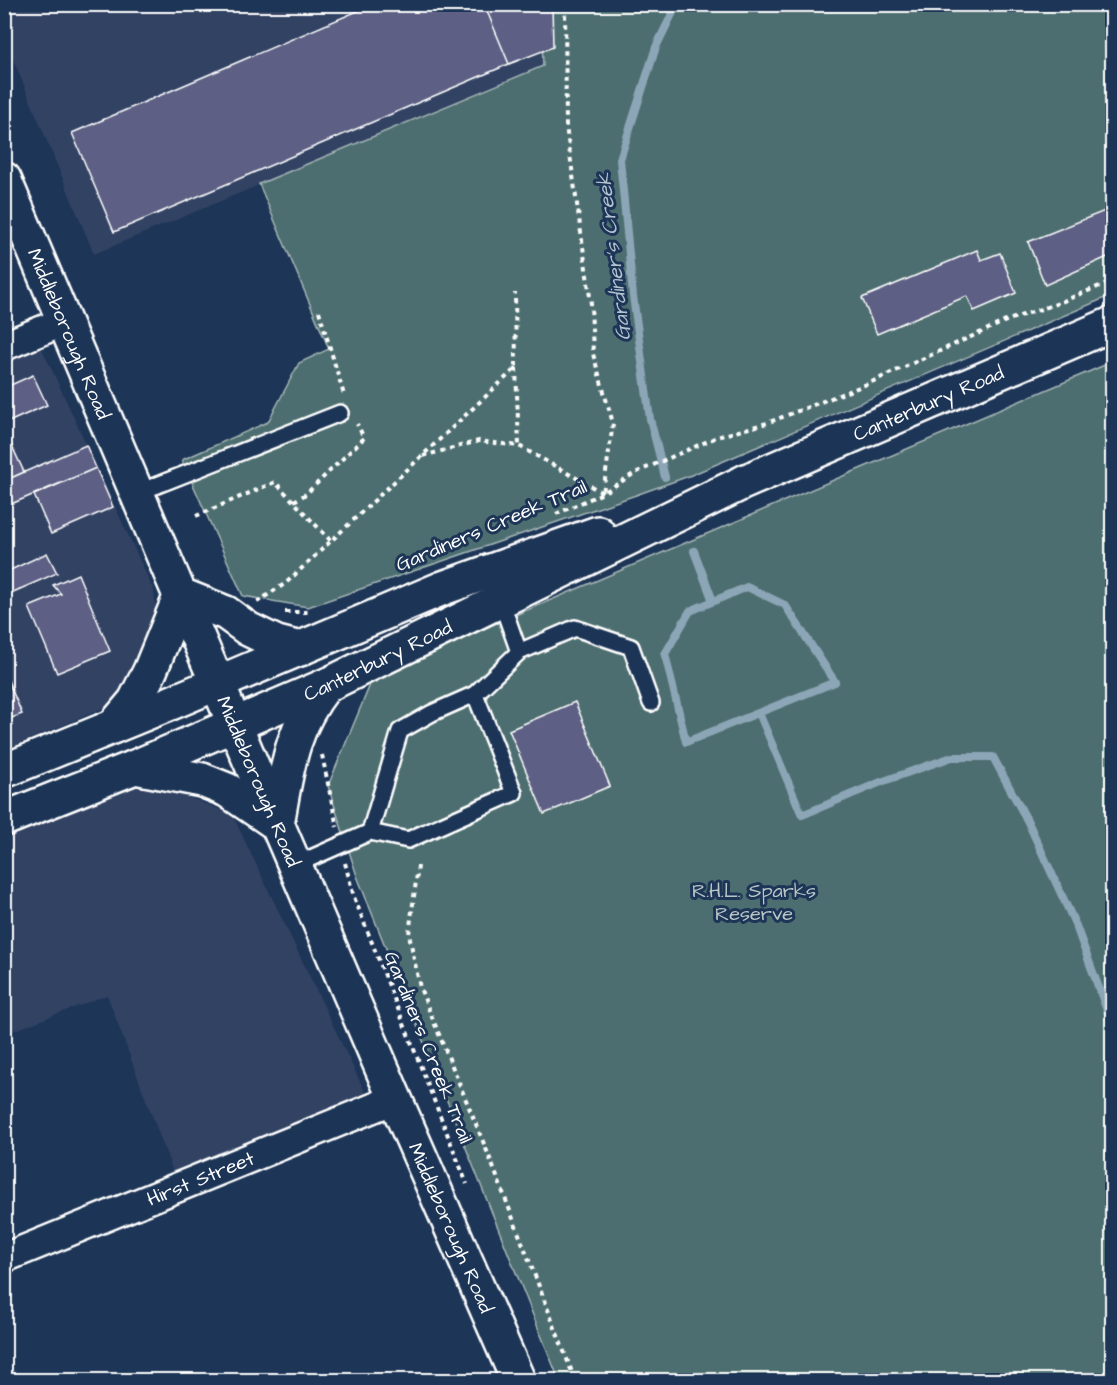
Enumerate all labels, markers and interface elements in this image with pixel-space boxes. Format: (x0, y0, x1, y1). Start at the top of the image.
water label: Gardiner's Creek (589, 170, 638, 342)
street label: Middleborough Road (20, 244, 117, 424)
street label: Canterbury Road (849, 359, 1008, 449)
street label: Gardiners Creek Trail (391, 473, 591, 579)
street label: Canterbury Road (299, 613, 457, 709)
street label: Middleborough Road (209, 692, 307, 871)
park label: R.H.L. Sparks Reserve (692, 877, 816, 928)
street label: Gardiners Creek Trail (377, 947, 479, 1148)
street label: Middleborough Road (401, 1138, 500, 1318)
street label: Hirst Street (143, 1145, 259, 1214)

